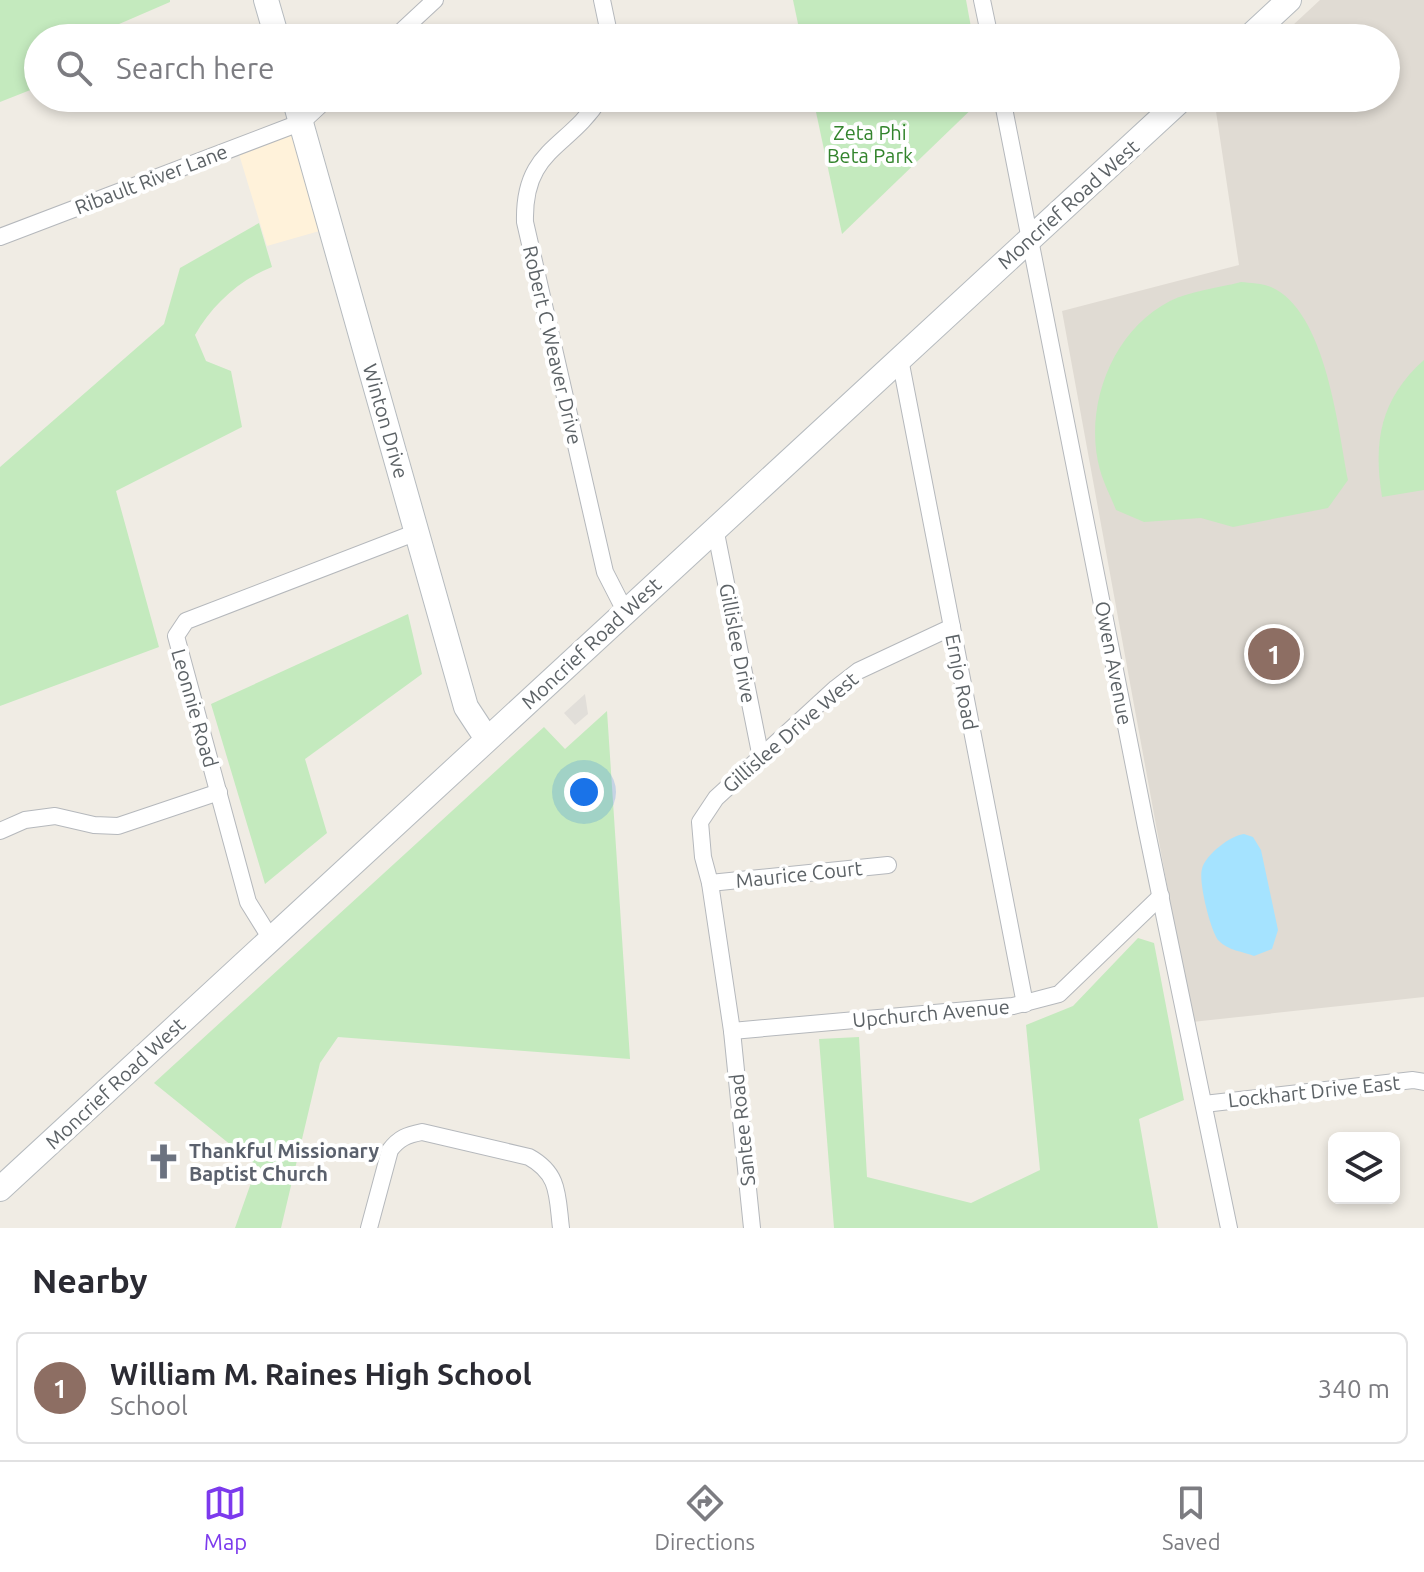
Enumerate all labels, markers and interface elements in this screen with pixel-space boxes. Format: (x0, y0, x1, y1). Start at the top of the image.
search box (24, 24, 1400, 112)
icon: search (52, 46, 96, 90)
text: Search here (116, 51, 275, 85)
park label: Zeta Phi Beta Park (827, 121, 913, 167)
street label: Moncrief Road West (993, 134, 1143, 273)
street label: Ribault River Lane (71, 139, 231, 219)
street label: Robert C Weaver Drive (519, 243, 587, 447)
street label: Winton Drive (359, 361, 413, 481)
street label: Moncrief Road West (517, 572, 665, 713)
street label: Gillislee Drive (715, 581, 761, 705)
street label: Owen Avenue (1091, 599, 1137, 727)
pin: 1 (1248, 624, 1300, 684)
street label: Ernjo Road (941, 632, 983, 732)
street label: Leonnie Road (167, 646, 223, 770)
street label: Gillislee Drive West (718, 667, 862, 797)
your location (564, 772, 604, 812)
street label: Maurice Court (735, 856, 864, 892)
street label: Upchurch Avenue (851, 995, 1011, 1031)
street label: Moncrief Road West (41, 1012, 189, 1153)
street label: Lockhart Drive East (1227, 1071, 1401, 1111)
street label: Santee Road (725, 1073, 759, 1187)
map controls (1328, 1132, 1400, 1204)
button: layers (1328, 1132, 1400, 1204)
place label: Thankful Missionary Baptist Church (189, 1139, 379, 1185)
church icon: Thankful Missionary Baptist Church (144, 1143, 182, 1181)
text: Nearby (32, 1261, 147, 1299)
text: William M. Raines High School (110, 1357, 532, 1391)
text: 1 (53, 1374, 67, 1403)
text: 340 m (1318, 1374, 1390, 1403)
text: School (110, 1391, 188, 1420)
tab: Map (203, 1481, 247, 1554)
tab: Directions (654, 1481, 755, 1554)
tab: Saved (1162, 1481, 1221, 1554)

